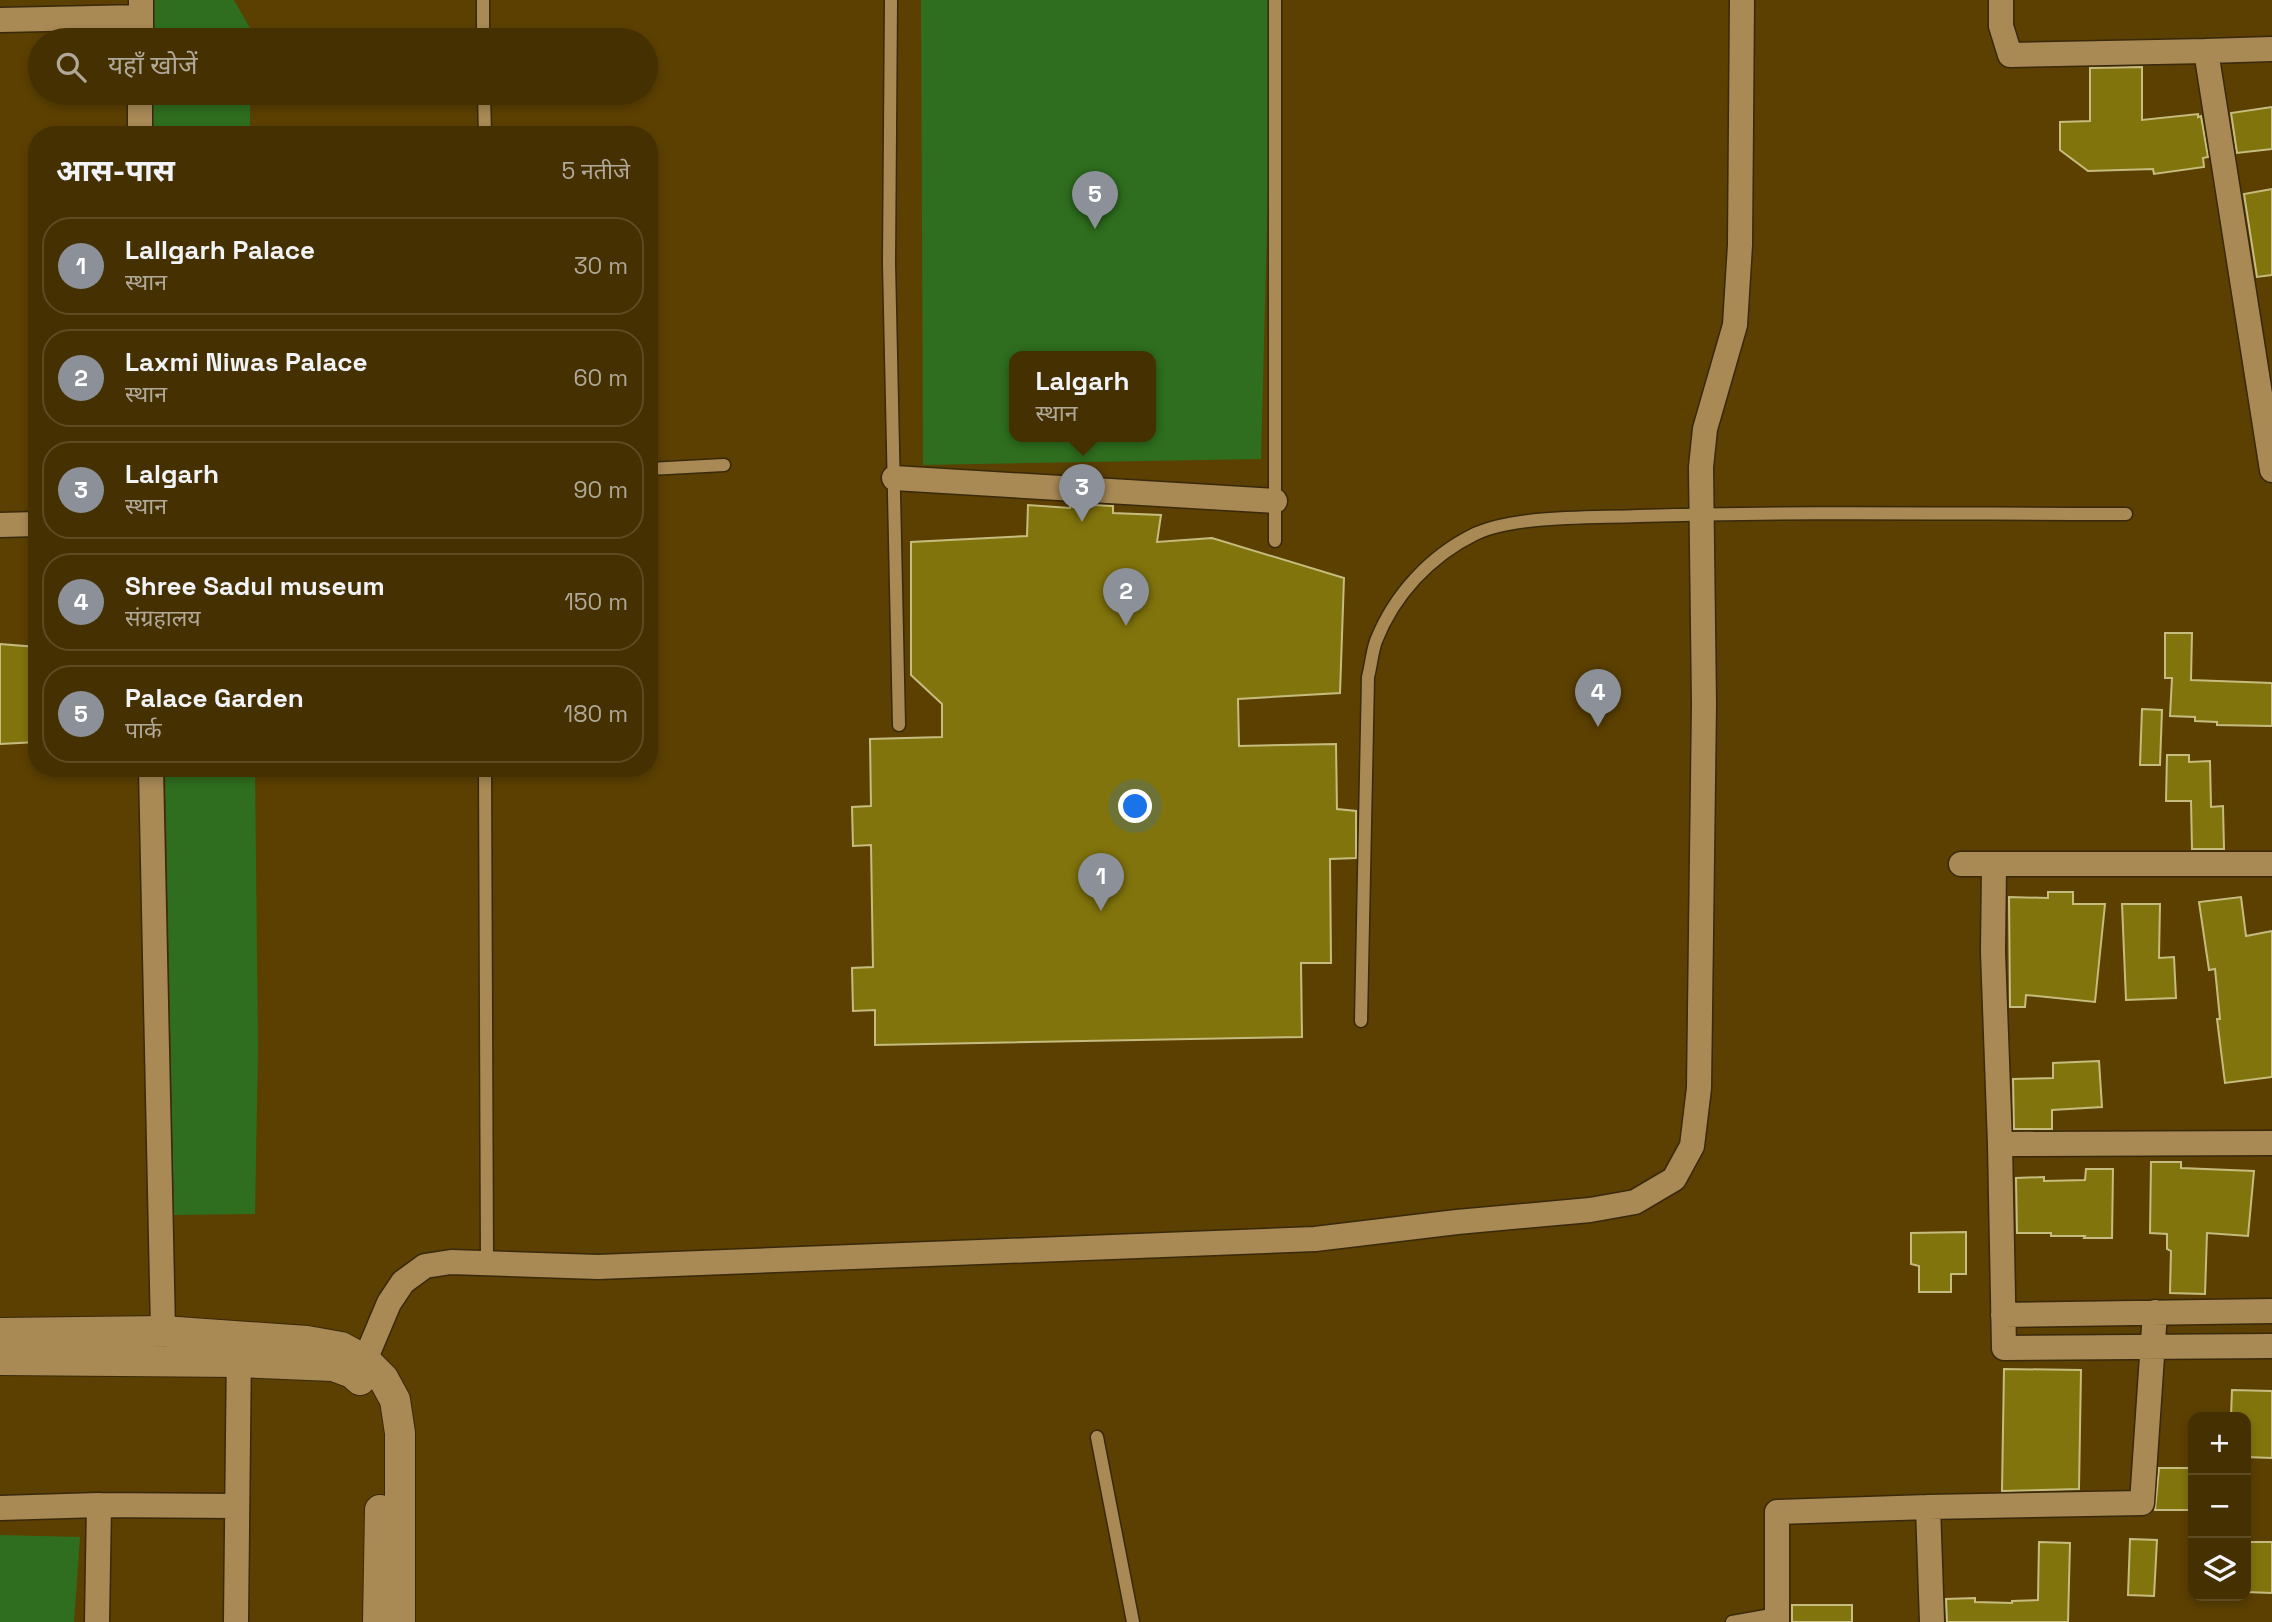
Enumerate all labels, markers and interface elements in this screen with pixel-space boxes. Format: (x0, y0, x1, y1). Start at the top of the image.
search box (28, 28, 658, 105)
icon: search (52, 48, 90, 86)
text: यहाँ खोजें (108, 48, 198, 82)
text: आस-पास (56, 151, 175, 190)
text: 5 नतीजे (561, 156, 630, 186)
pin: 5 (1072, 171, 1118, 229)
text: Lallgarh Palace (125, 233, 315, 267)
text: 1 (76, 251, 86, 281)
text: 30 m (574, 251, 628, 281)
text: स्थान (125, 267, 167, 297)
text: Laxmi Niwas Palace (125, 345, 368, 379)
popup (1009, 351, 1156, 442)
text: 2 (74, 363, 88, 393)
text: 60 m (573, 363, 628, 393)
text: Lalgarh (1036, 364, 1129, 398)
text: स्थान (125, 379, 167, 409)
text: स्थान (1036, 398, 1077, 428)
text: Lalgarh (125, 457, 219, 491)
pin: 3 (1059, 464, 1105, 522)
text: 3 (74, 475, 88, 505)
text: 90 m (573, 475, 628, 505)
text: स्थान (125, 491, 167, 521)
pin: 2 (1103, 568, 1149, 626)
text: Shree Sadul museum (125, 569, 385, 603)
text: 4 (74, 587, 88, 617)
text: 150 m (564, 587, 628, 617)
text: संग्रहालय (125, 603, 201, 633)
pin: 4 (1575, 669, 1621, 727)
text: Palace Garden (125, 681, 304, 715)
text: 5 (74, 699, 88, 729)
text: 180 m (564, 699, 628, 729)
text: पार्क (125, 715, 162, 745)
your location (1118, 789, 1152, 823)
pin: 1 (1078, 853, 1124, 911)
map controls (2188, 1412, 2251, 1601)
button: + (2188, 1412, 2251, 1475)
button: − (2188, 1475, 2251, 1538)
button: layers (2188, 1538, 2251, 1601)

